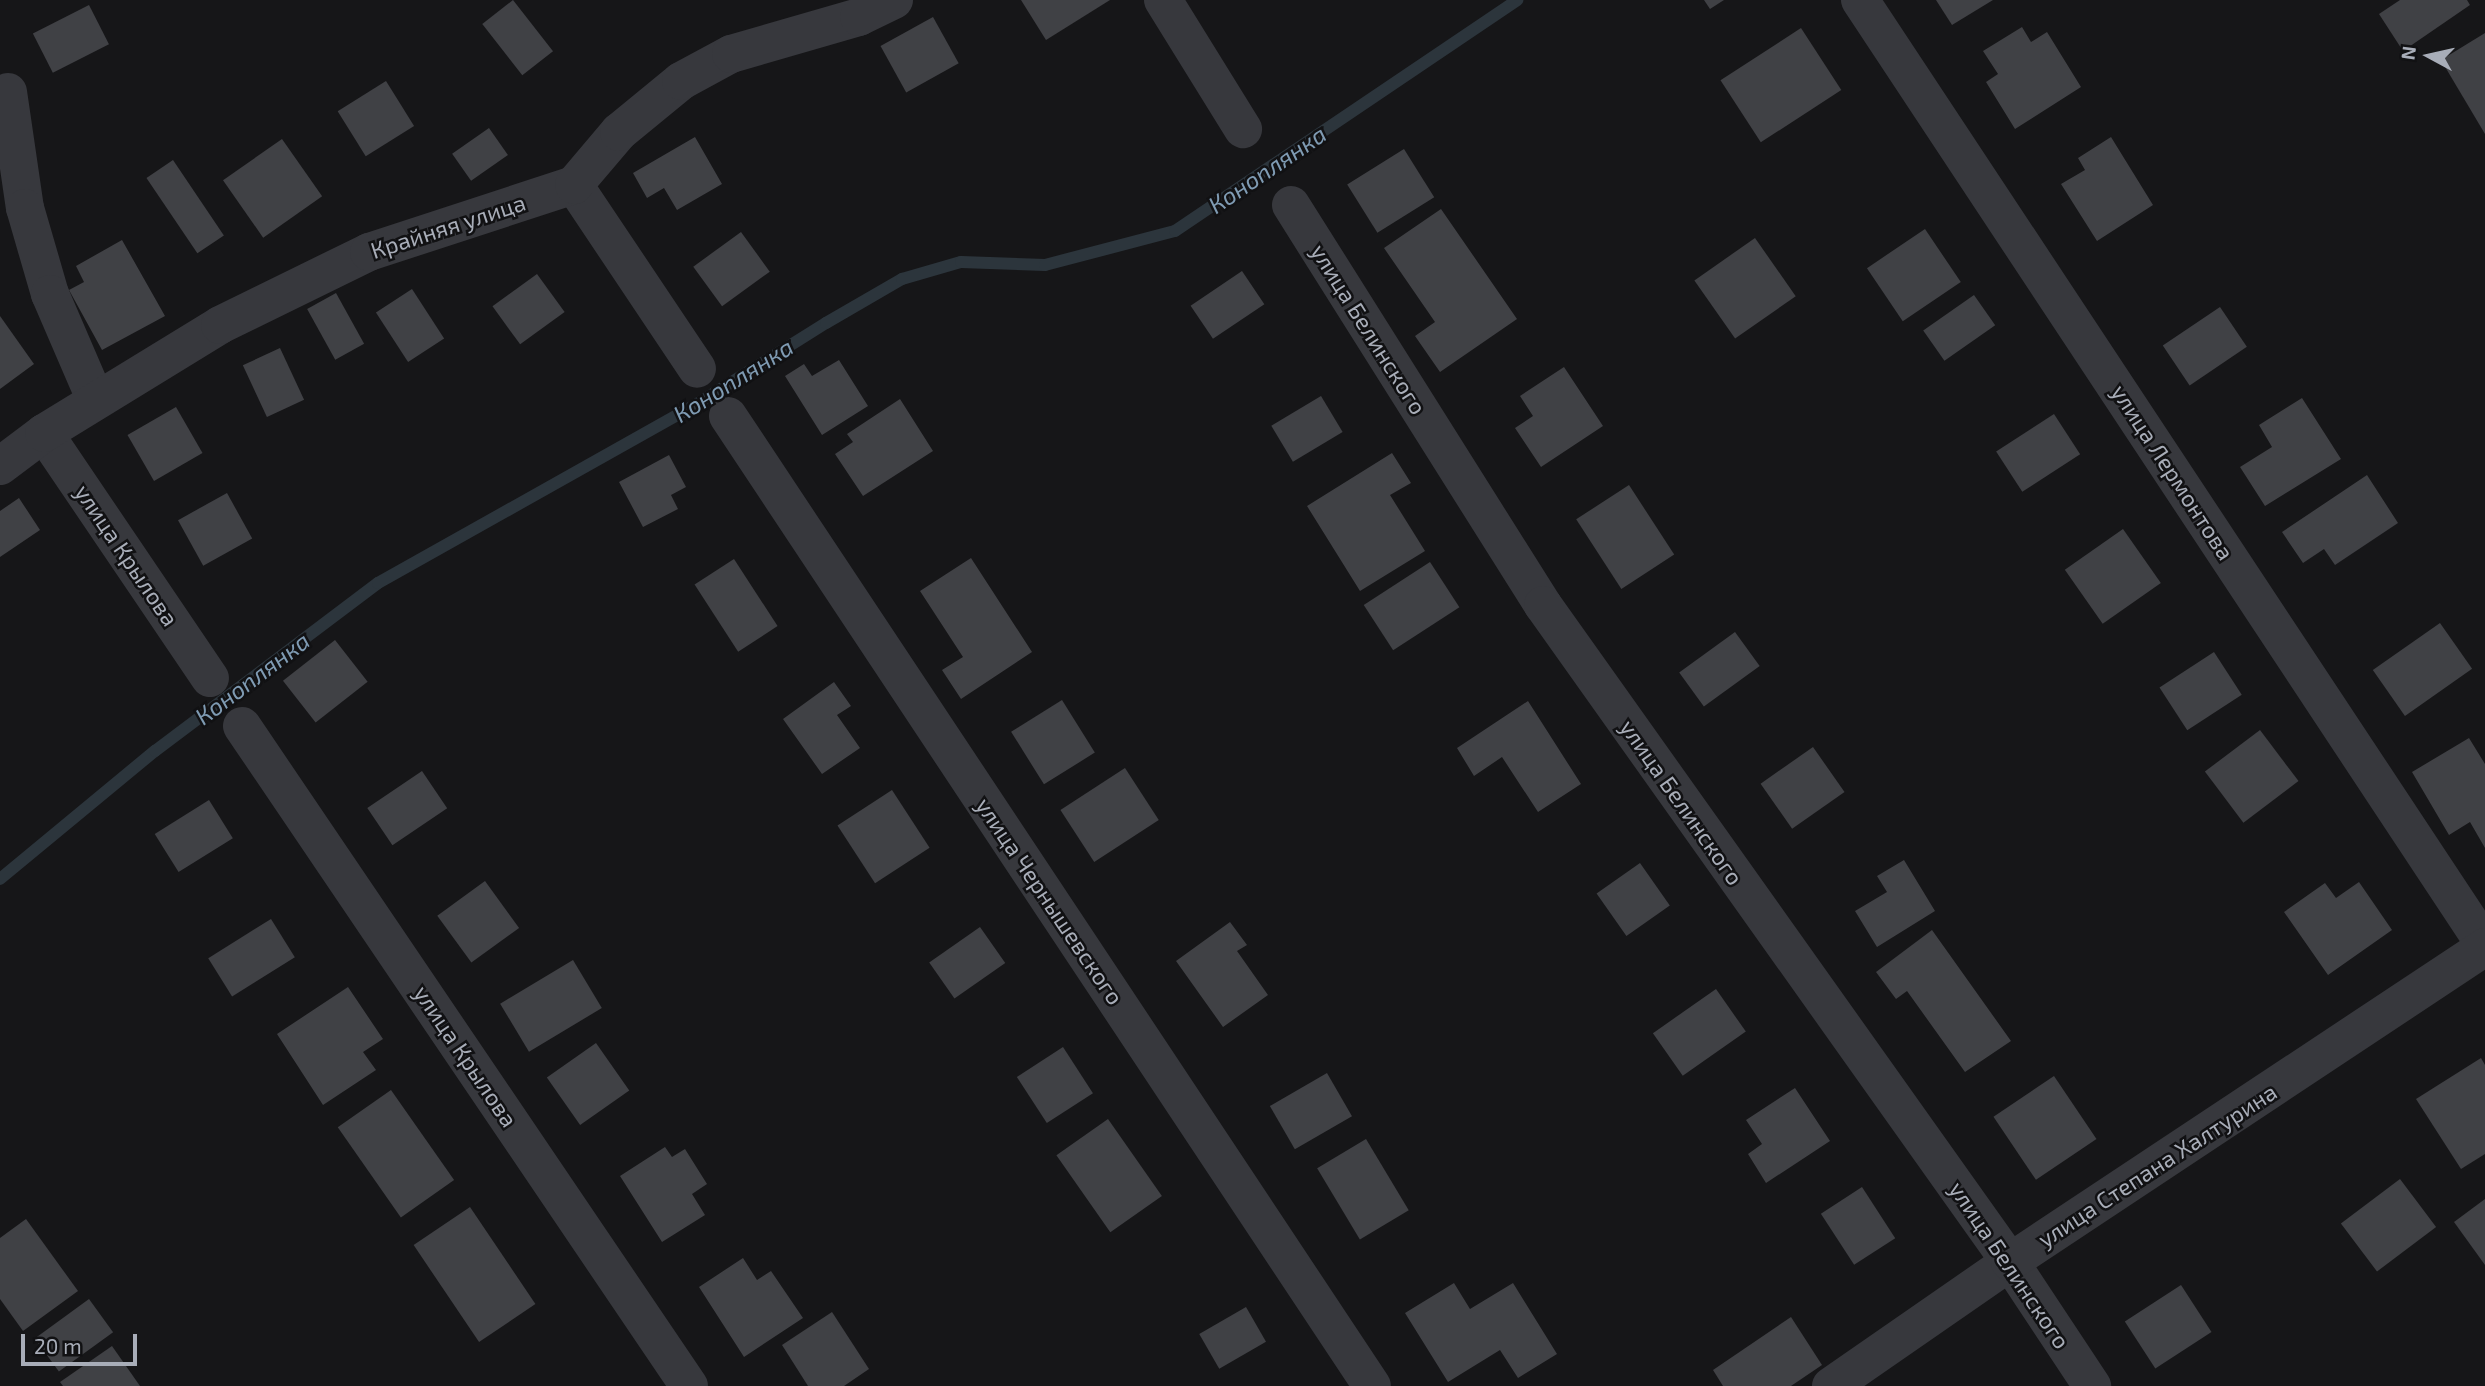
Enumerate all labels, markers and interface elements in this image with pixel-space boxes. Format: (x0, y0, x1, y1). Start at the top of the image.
north arrow (2394, 21, 2464, 91)
text: N (2395, 45, 2420, 61)
water label: Коноплянка (1203, 119, 1331, 219)
street label: Крайняя улица (367, 188, 529, 264)
street label: улица Белинского (1305, 239, 1433, 419)
water label: Коноплянка (668, 332, 798, 428)
street label: улица Лермонтова (2106, 379, 2240, 565)
street label: улица Крылова (70, 479, 184, 631)
water label: Коноплянка (189, 626, 315, 730)
street label: улица Белинского (1615, 714, 1749, 890)
street label: улица Чернышевского (970, 792, 1130, 1010)
street label: улица Крылова (409, 980, 523, 1132)
street label: улица Степана Халтурина (2032, 1077, 2282, 1253)
street label: улица Белинского (1944, 1176, 2076, 1354)
scale bar (24, 1320, 140, 1364)
text: 20 m (34, 1333, 82, 1358)

